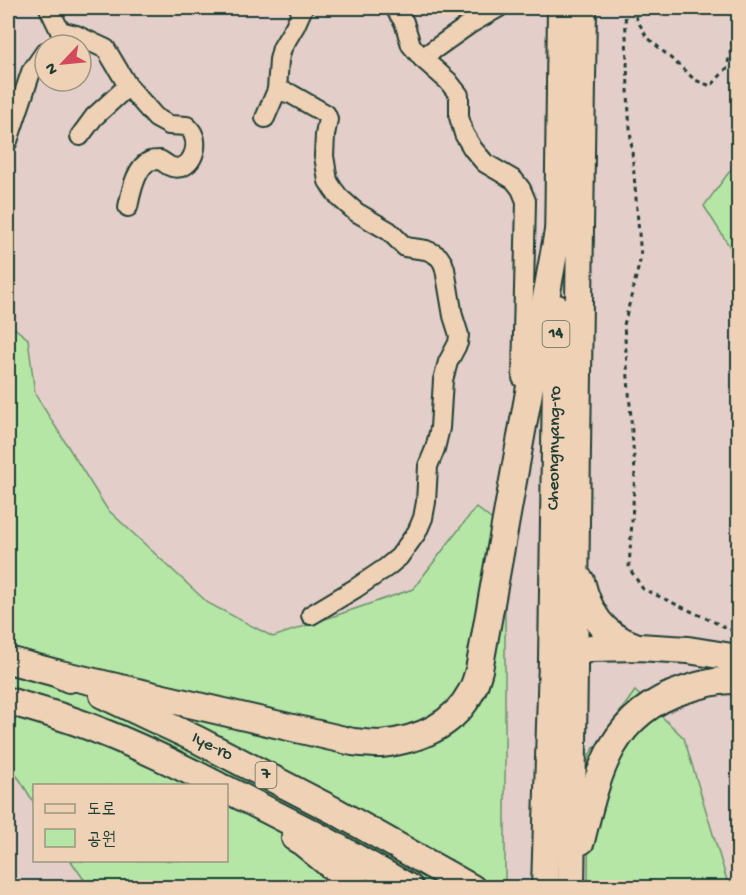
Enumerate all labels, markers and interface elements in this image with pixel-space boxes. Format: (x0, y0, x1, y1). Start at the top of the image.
north arrow (33, 33, 93, 93)
text: N (42, 59, 63, 77)
road number: 14 (542, 321, 570, 347)
street label: Cheongnyang-ro (543, 386, 567, 510)
street label: Iye-ro (188, 728, 236, 766)
road number: 7 (256, 762, 276, 788)
legend (33, 784, 228, 862)
text: 도로 (87, 800, 116, 821)
text: 공원 (87, 830, 116, 851)

